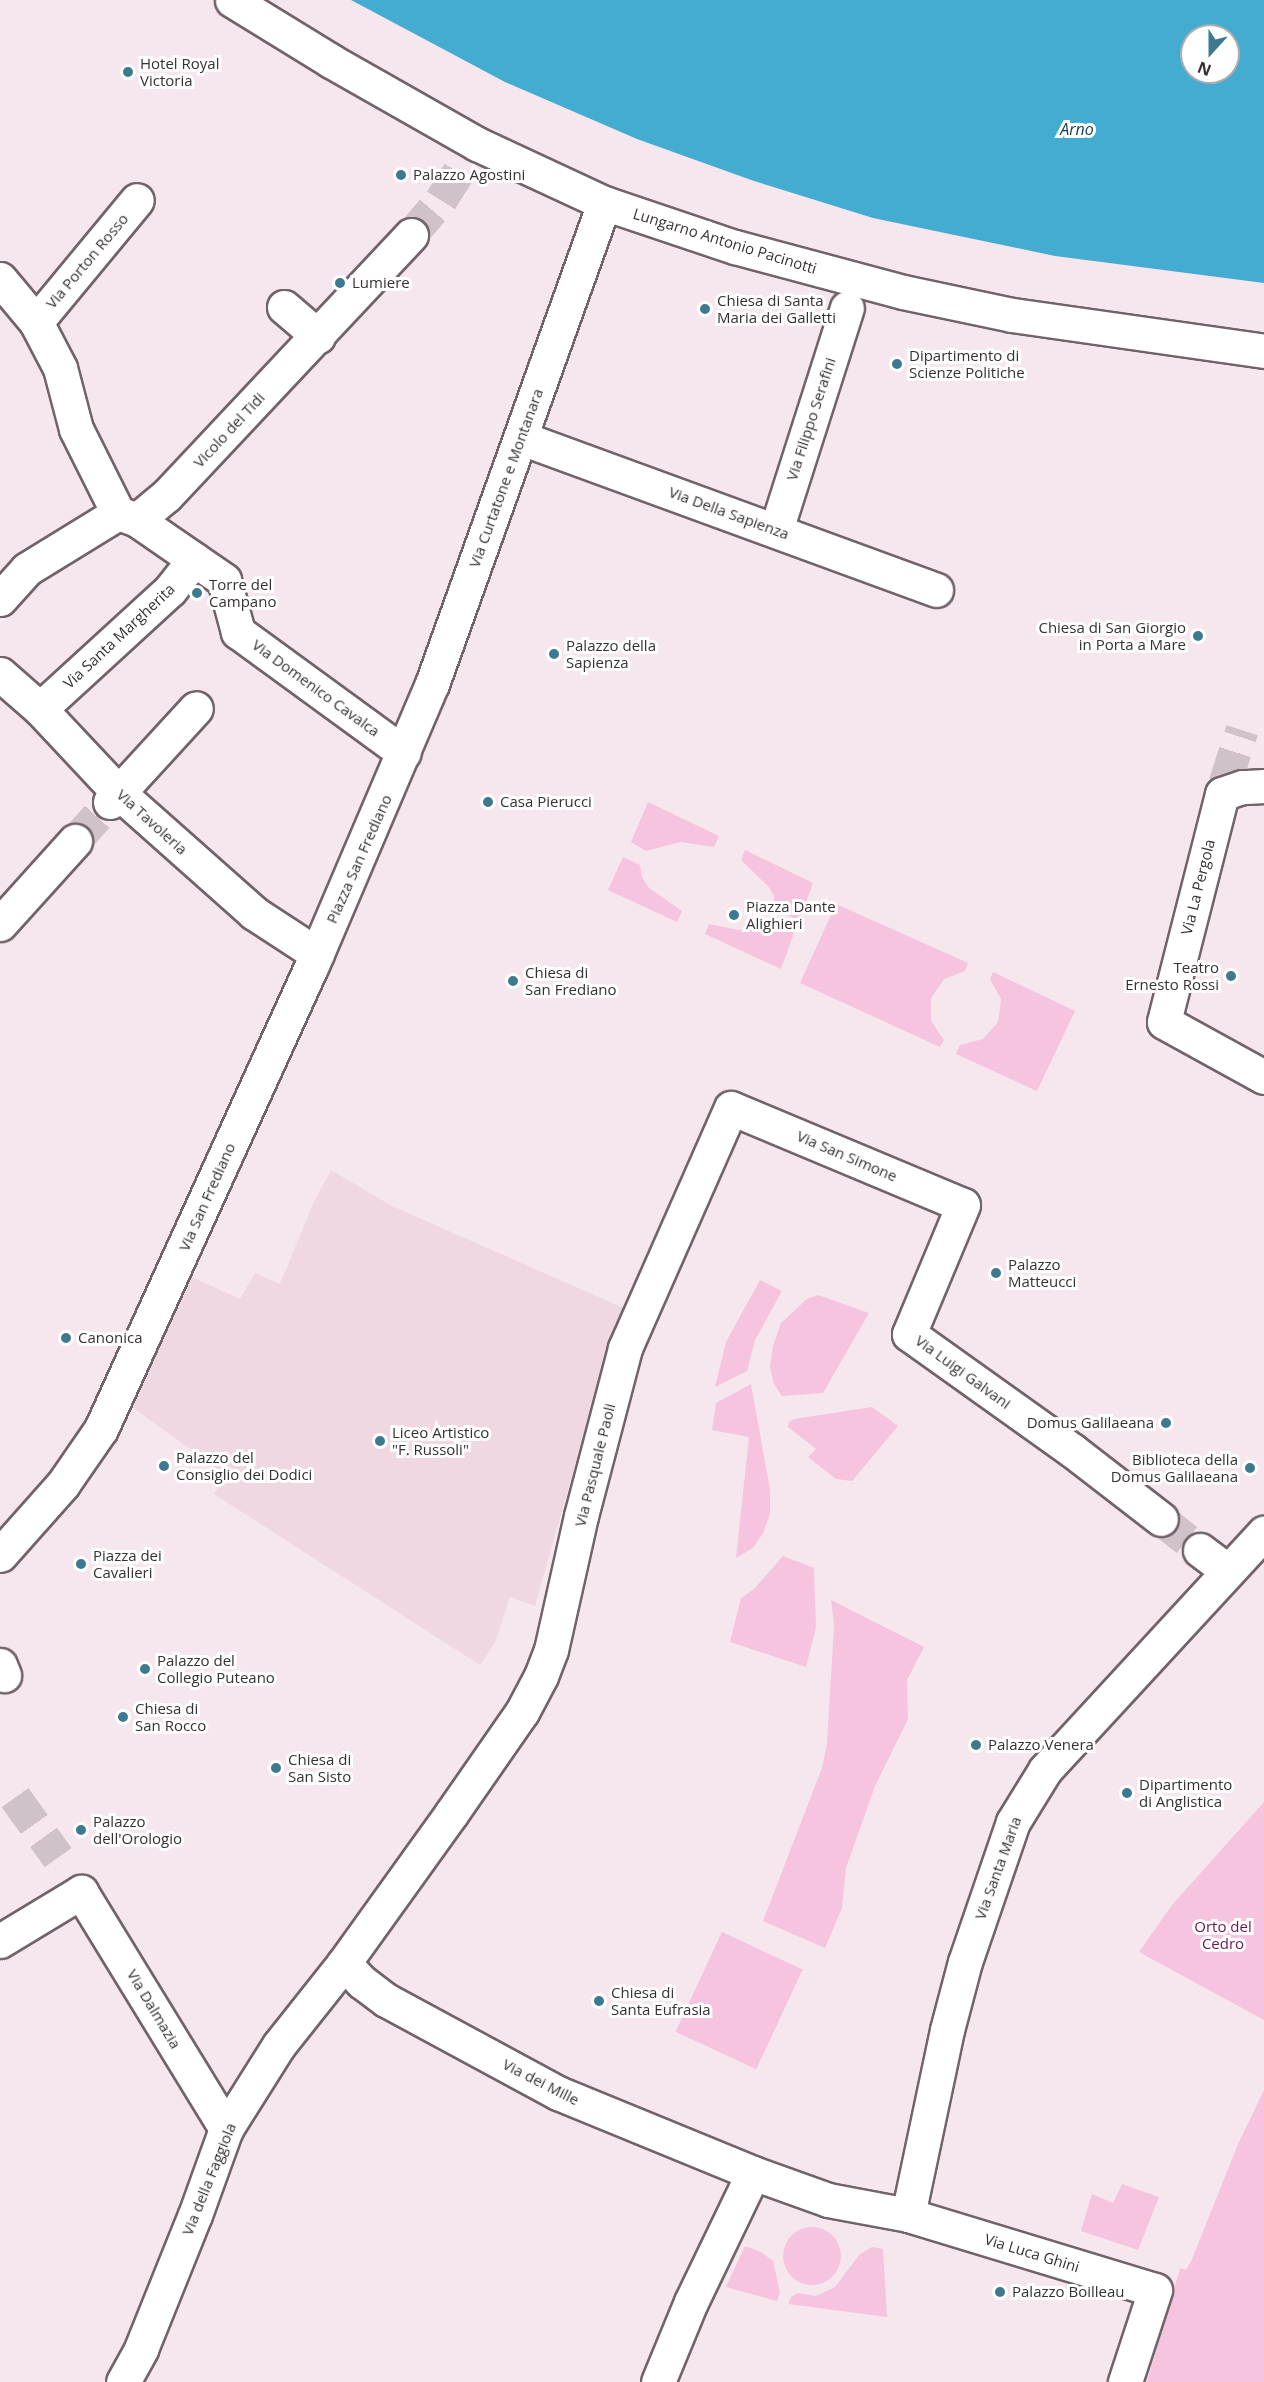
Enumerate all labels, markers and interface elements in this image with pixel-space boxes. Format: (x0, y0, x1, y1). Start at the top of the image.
north arrow (1180, 24, 1240, 84)
place label: Hotel Royal Victoria (140, 54, 219, 89)
text: N (1194, 56, 1214, 82)
marker: Hotel Royal Victoria (121, 65, 135, 79)
water label: Arno (1060, 119, 1094, 139)
place label: Palazzo Agostini (413, 166, 525, 184)
marker: Palazzo Agostini (394, 168, 408, 182)
street label: Lungarno Antonio Pacinotti (631, 204, 819, 278)
street label: Via Porton Rosso (42, 210, 132, 312)
place label: Lumiere (352, 274, 410, 292)
marker: Lumiere (333, 276, 347, 290)
place label: Chiesa di Santa Maria dei Galletti (717, 291, 836, 326)
marker: Chiesa di Santa Maria dei Galletti (698, 302, 712, 316)
place label: Dipartimento di Scienze Politiche (909, 346, 1025, 381)
street label: Via Filippo Serafini (783, 355, 839, 483)
marker: Dipartimento di Scienze Politiche (890, 357, 904, 371)
street label: Via Curtatone e Montanara (465, 386, 547, 570)
street label: Vicolo del Tidi (190, 389, 268, 471)
street label: Via Della Sapienza (666, 483, 792, 543)
place label: Torre del Campano (209, 575, 276, 610)
street label: Via Santa Margherita (60, 580, 178, 692)
marker: Torre del Campano (190, 586, 204, 600)
place label: Chiesa di San Giorgio in Porta a Mare (1038, 618, 1186, 653)
marker: Chiesa di San Giorgio in Porta a Mare (1191, 629, 1205, 643)
street label: Via Domenico Cavalca (249, 636, 383, 740)
place label: Palazzo della Sapienza (566, 636, 656, 671)
marker: Palazzo della Sapienza (547, 647, 561, 661)
street label: Via Tavoleria (113, 786, 191, 858)
street label: Piazza San Frediano (323, 792, 395, 926)
place label: Casa Pierucci (500, 793, 592, 811)
marker: Casa Pierucci (481, 795, 495, 809)
street label: Via La Pergola (1177, 837, 1219, 937)
place label: Piazza Dante Alighieri (746, 897, 836, 932)
marker: Piazza Dante Alighieri (727, 908, 741, 922)
place label: Teatro Ernesto Rossi (1125, 958, 1219, 993)
place label: Chiesa di San Frediano (525, 963, 616, 998)
marker: Teatro Ernesto Rossi (1224, 969, 1238, 983)
marker: Chiesa di San Frediano (506, 974, 520, 988)
street label: Via San Simone (794, 1127, 900, 1185)
street label: Via San Frediano (175, 1140, 239, 1254)
place label: Palazzo Matteucci (1008, 1255, 1076, 1290)
marker: Palazzo Matteucci (989, 1266, 1003, 1280)
place label: Canonica (78, 1329, 143, 1347)
marker: Canonica (59, 1331, 73, 1345)
street label: Via Luigi Galvani (912, 1331, 1014, 1413)
street label: Via Pasquale Paoli (571, 1402, 619, 1528)
place label: Domus Galilaeana (1027, 1414, 1154, 1432)
marker: Domus Galilaeana (1159, 1416, 1173, 1430)
place label: Liceo Artistico "F. Russoli" (392, 1423, 489, 1458)
marker: Liceo Artistico "F. Russoli" (373, 1434, 387, 1448)
place label: Palazzo del Consiglio dei Dodici (176, 1448, 312, 1483)
place label: Biblioteca della Domus Galilaeana (1111, 1450, 1238, 1485)
marker: Palazzo del Consiglio dei Dodici (157, 1459, 171, 1473)
marker: Biblioteca della Domus Galilaeana (1243, 1461, 1257, 1475)
place label: Piazza dei Cavalieri (93, 1546, 162, 1581)
marker: Piazza dei Cavalieri (74, 1557, 88, 1571)
place label: Palazzo del Collegio Puteano (157, 1651, 275, 1686)
marker: Palazzo del Collegio Puteano (138, 1662, 152, 1676)
place label: Chiesa di San Rocco (135, 1699, 206, 1734)
marker: Chiesa di San Rocco (116, 1710, 130, 1724)
place label: Palazzo Venera (988, 1736, 1094, 1754)
marker: Palazzo Venera (969, 1738, 983, 1752)
place label: Chiesa di San Sisto (288, 1750, 351, 1785)
marker: Chiesa di San Sisto (269, 1761, 283, 1775)
place label: Dipartimento di Anglistica (1139, 1775, 1232, 1810)
marker: Dipartimento di Anglistica (1120, 1786, 1134, 1800)
place label: Palazzo dell'Orologio (93, 1812, 182, 1847)
street label: Via Santa Maria (971, 1814, 1025, 1922)
marker: Palazzo dell'Orologio (74, 1823, 88, 1837)
park label: Orto del Cedro (1194, 1917, 1252, 1952)
street label: Via Dalmazia (123, 1966, 185, 2052)
place label: Chiesa di Santa Eufrasia (611, 1983, 711, 2018)
marker: Chiesa di Santa Eufrasia (592, 1994, 606, 2008)
street label: Via dei Mille (500, 2055, 582, 2109)
street label: Via della Faggiola (178, 2120, 240, 2238)
street label: Via Luca Ghini (982, 2230, 1082, 2276)
place label: Palazzo Boilleau (1012, 2283, 1124, 2301)
marker: Palazzo Boilleau (993, 2285, 1007, 2299)

